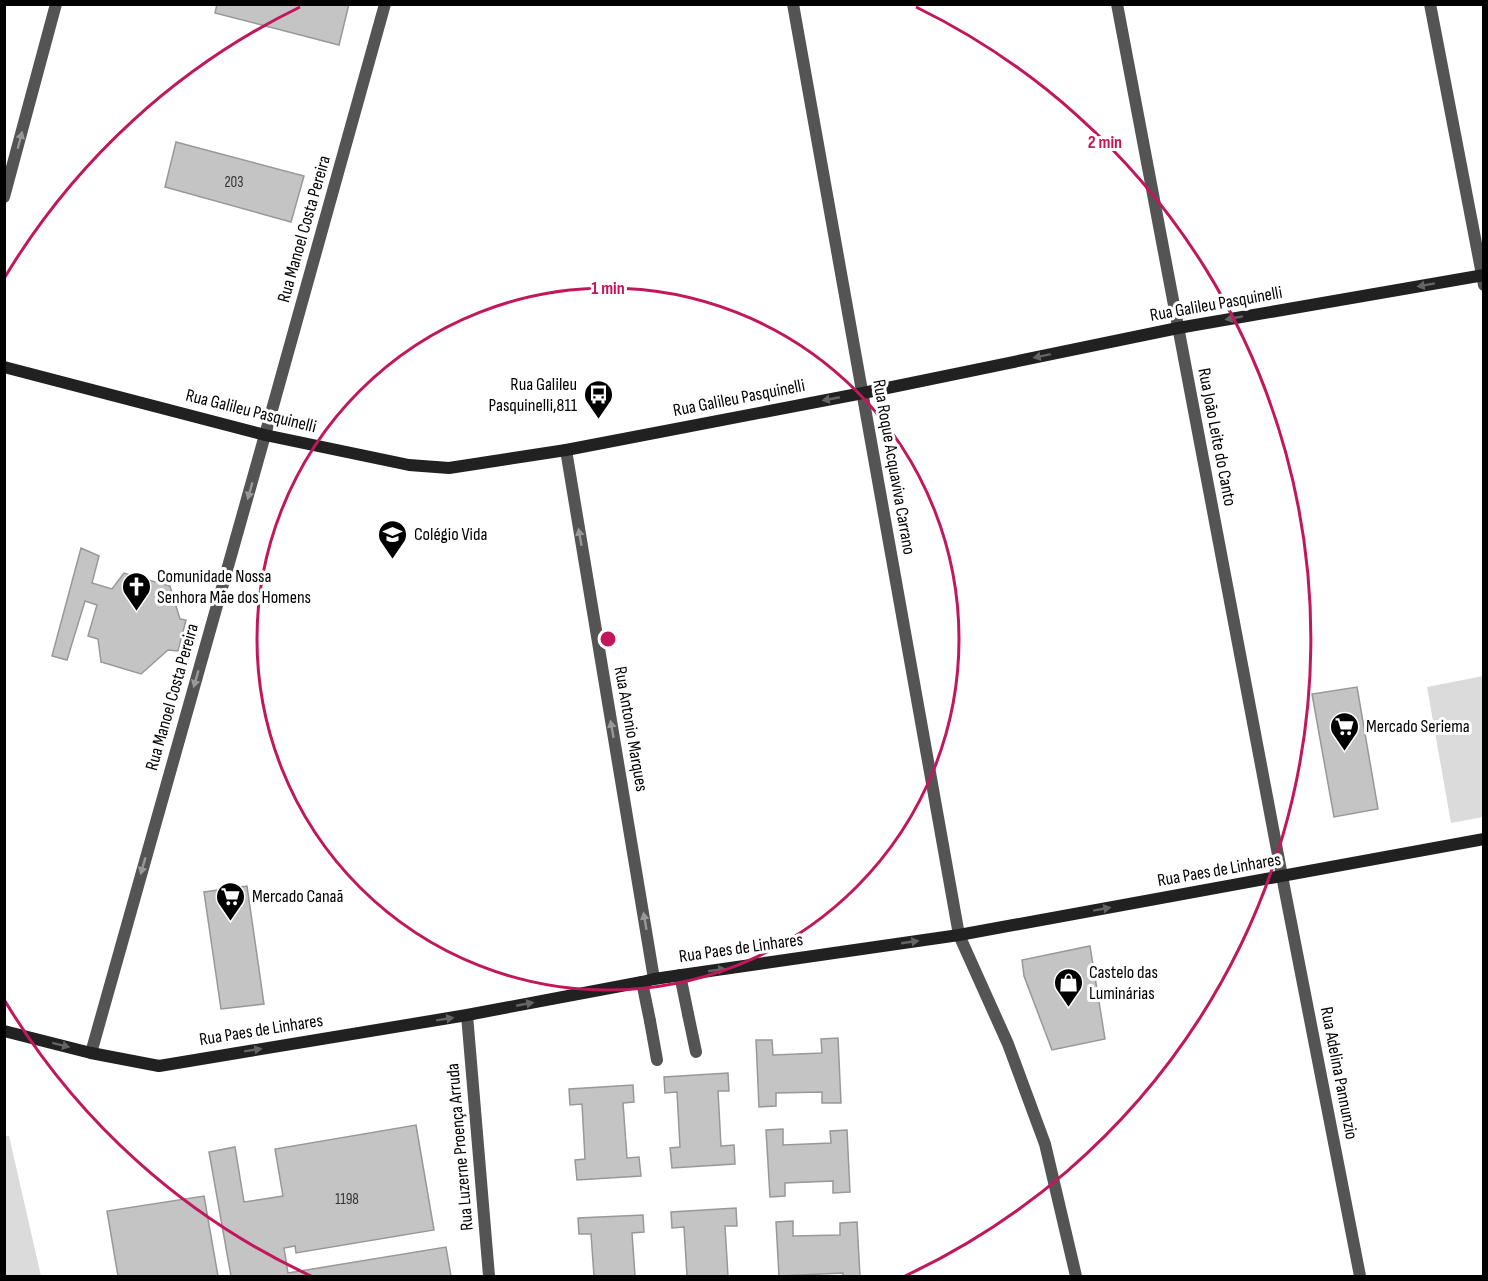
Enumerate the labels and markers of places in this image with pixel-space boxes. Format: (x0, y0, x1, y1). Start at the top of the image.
place label: Rua Galileu Pasquinelli,811 (489, 374, 578, 416)
bus stop icon: Rua Galileu Pasquinelli,811 (582, 378, 614, 420)
school or university icon: Colégio Vida (377, 518, 409, 560)
place label: Colégio Vida (414, 524, 487, 545)
place label: Comunidade Nossa Senhora Mãe dos Homens (157, 566, 311, 608)
church icon: Comunidade Nossa Senhora Mãe dos Homens (120, 570, 152, 612)
centre of rings (598, 629, 618, 649)
supermarket icon: Mercado Seriema (1329, 710, 1361, 752)
place label: Mercado Seriema (1366, 716, 1470, 737)
supermarket icon: Mercado Canaã (215, 880, 247, 922)
place label: Mercado Canaã (252, 886, 344, 907)
place label: Castelo das Luminárias (1089, 962, 1158, 1004)
shop icon: Castelo das Luminárias (1052, 966, 1084, 1008)

